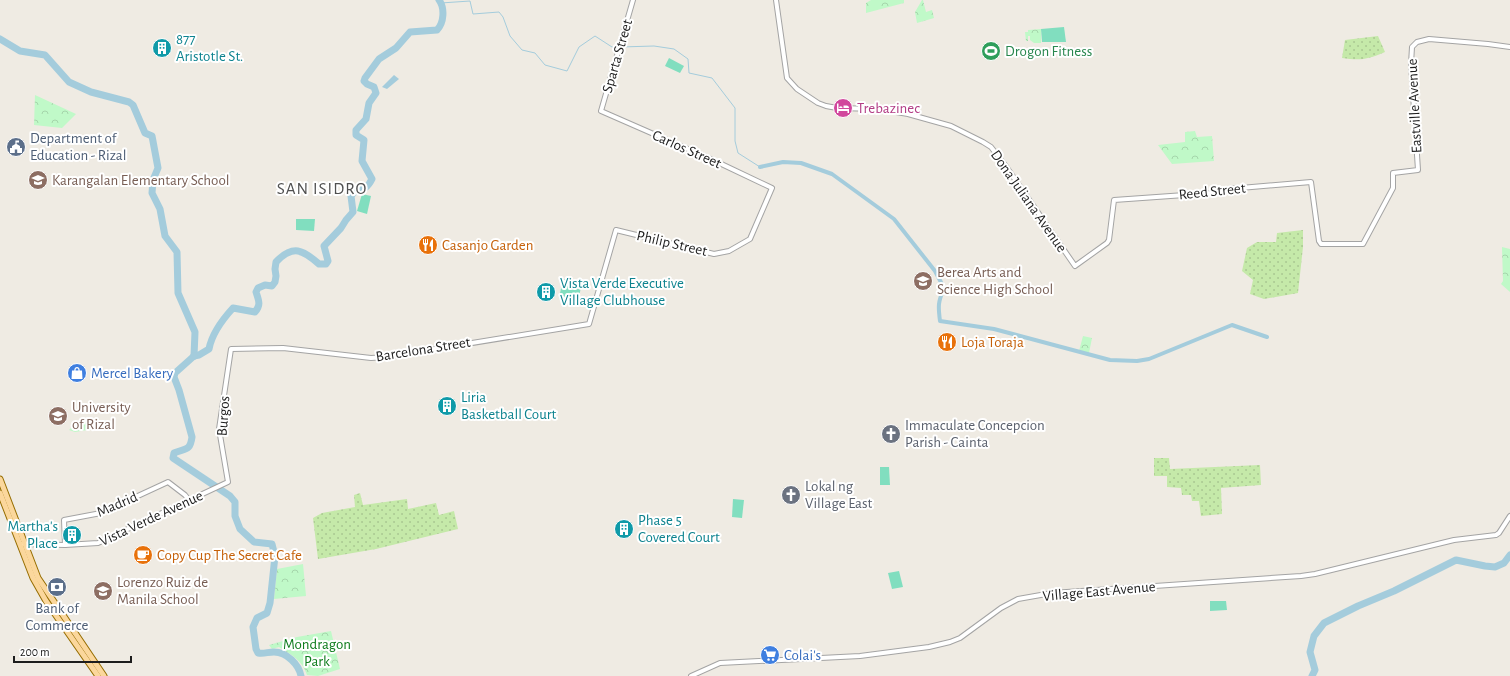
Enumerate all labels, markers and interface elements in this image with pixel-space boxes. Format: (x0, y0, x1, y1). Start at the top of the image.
street label: Sparta Street (600, 17, 635, 95)
place label: 877 Aristotle St. (176, 32, 243, 64)
building icon: 877 Aristotle St. (151, 37, 173, 59)
sports icon: Drogon Fitness (980, 40, 1002, 62)
place label: Drogon Fitness (1005, 44, 1092, 59)
street label: Eastville Avenue (1405, 58, 1424, 154)
hotel icon: Trebazinec (832, 97, 854, 119)
place label: Trebazinec (857, 101, 920, 116)
street label: Carlos Street (650, 128, 724, 171)
place label: Department of Education - Rizal (30, 131, 127, 163)
public building icon: Department of Education - Rizal (5, 136, 27, 158)
street label: Dona Juliana Avenue (988, 147, 1070, 255)
school or university icon: Karangalan Elementary School (27, 169, 49, 191)
place label: Karangalan Elementary School (52, 173, 230, 188)
district label: SAN ISIDRO (277, 180, 367, 197)
street label: Reed Street (1178, 181, 1246, 202)
street label: Philip Street (635, 228, 709, 259)
restaurant icon: Casanjo Garden (417, 234, 439, 256)
place label: Casanjo Garden (442, 238, 534, 253)
place label: Berea Arts and Science High School (937, 265, 1053, 297)
school or university icon: Berea Arts and Science High School (912, 270, 934, 292)
place label: Vista Verde Executive Village Clubhouse (560, 276, 684, 308)
building icon: Vista Verde Executive Village Clubhouse (535, 281, 557, 303)
restaurant icon: Loja Toraja (936, 331, 958, 353)
street label: Barcelona Street (375, 335, 472, 364)
place label: Loja Toraja (961, 335, 1024, 350)
shop icon: Mercel Bakery (66, 362, 88, 384)
place label: Mercel Bakery (91, 366, 174, 381)
place label: Liria Basketball Court (461, 390, 557, 422)
street label: Burgos (215, 395, 232, 437)
building icon: Liria Basketball Court (436, 395, 458, 417)
place label: University of Rizal (72, 400, 131, 432)
school or university icon: University of Rizal (47, 405, 69, 427)
place label: Immaculate Concepcion Parish - Cainta (905, 418, 1045, 450)
church icon: Immaculate Concepcion Parish - Cainta (880, 423, 902, 445)
place label: Lokal ng Village East (805, 479, 873, 511)
church icon: Lokal ng Village East (780, 484, 802, 506)
street label: Vista Verde Avenue (97, 488, 205, 549)
street label: Madrid (95, 489, 140, 520)
place label: Phase 5 Covered Court (638, 513, 720, 545)
building icon: Phase 5 Covered Court (613, 518, 635, 540)
place label: Martha's Place (8, 519, 58, 551)
building icon: Martha's Place (61, 524, 83, 546)
cafe icon: Copy Cup The Secret Cafe (132, 544, 154, 566)
place label: Copy Cup The Secret Cafe (157, 548, 302, 563)
place label: Lorenzo Ruiz de Manila School (117, 575, 208, 607)
bank icon: Bank of Commerce (46, 576, 68, 598)
street label: Village East Avenue (1042, 579, 1156, 604)
school or university icon: Lorenzo Ruiz de Manila School (92, 580, 114, 602)
place label: Bank of Commerce (25, 601, 89, 633)
park label: Mondragon Park (283, 637, 351, 669)
scale bar (14, 638, 131, 664)
supermarket icon: Colai's (759, 644, 781, 666)
text: 200 m (20, 646, 50, 658)
place label: Colai's (784, 648, 821, 663)

